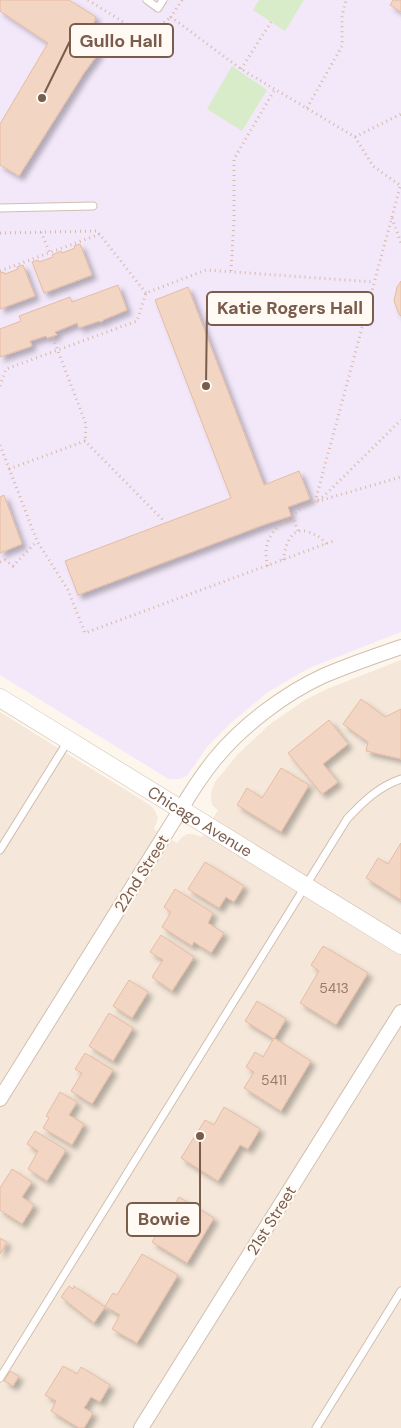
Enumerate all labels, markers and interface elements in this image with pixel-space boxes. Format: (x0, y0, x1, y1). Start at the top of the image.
callout: Gullo Hall (70, 24, 173, 57)
text: Gullo Hall (80, 29, 162, 53)
callout: Katie Rogers Hall (207, 292, 373, 325)
text: Katie Rogers Hall (217, 296, 363, 320)
street label: Chicago Avenue (144, 781, 256, 862)
street label: 22nd Street (109, 831, 173, 916)
house number: 5413 (319, 979, 349, 997)
house number: 5411 (261, 1071, 287, 1089)
street label: 21st Street (242, 1182, 301, 1259)
callout: Bowie (127, 1203, 200, 1236)
text: Bowie (138, 1207, 191, 1231)

